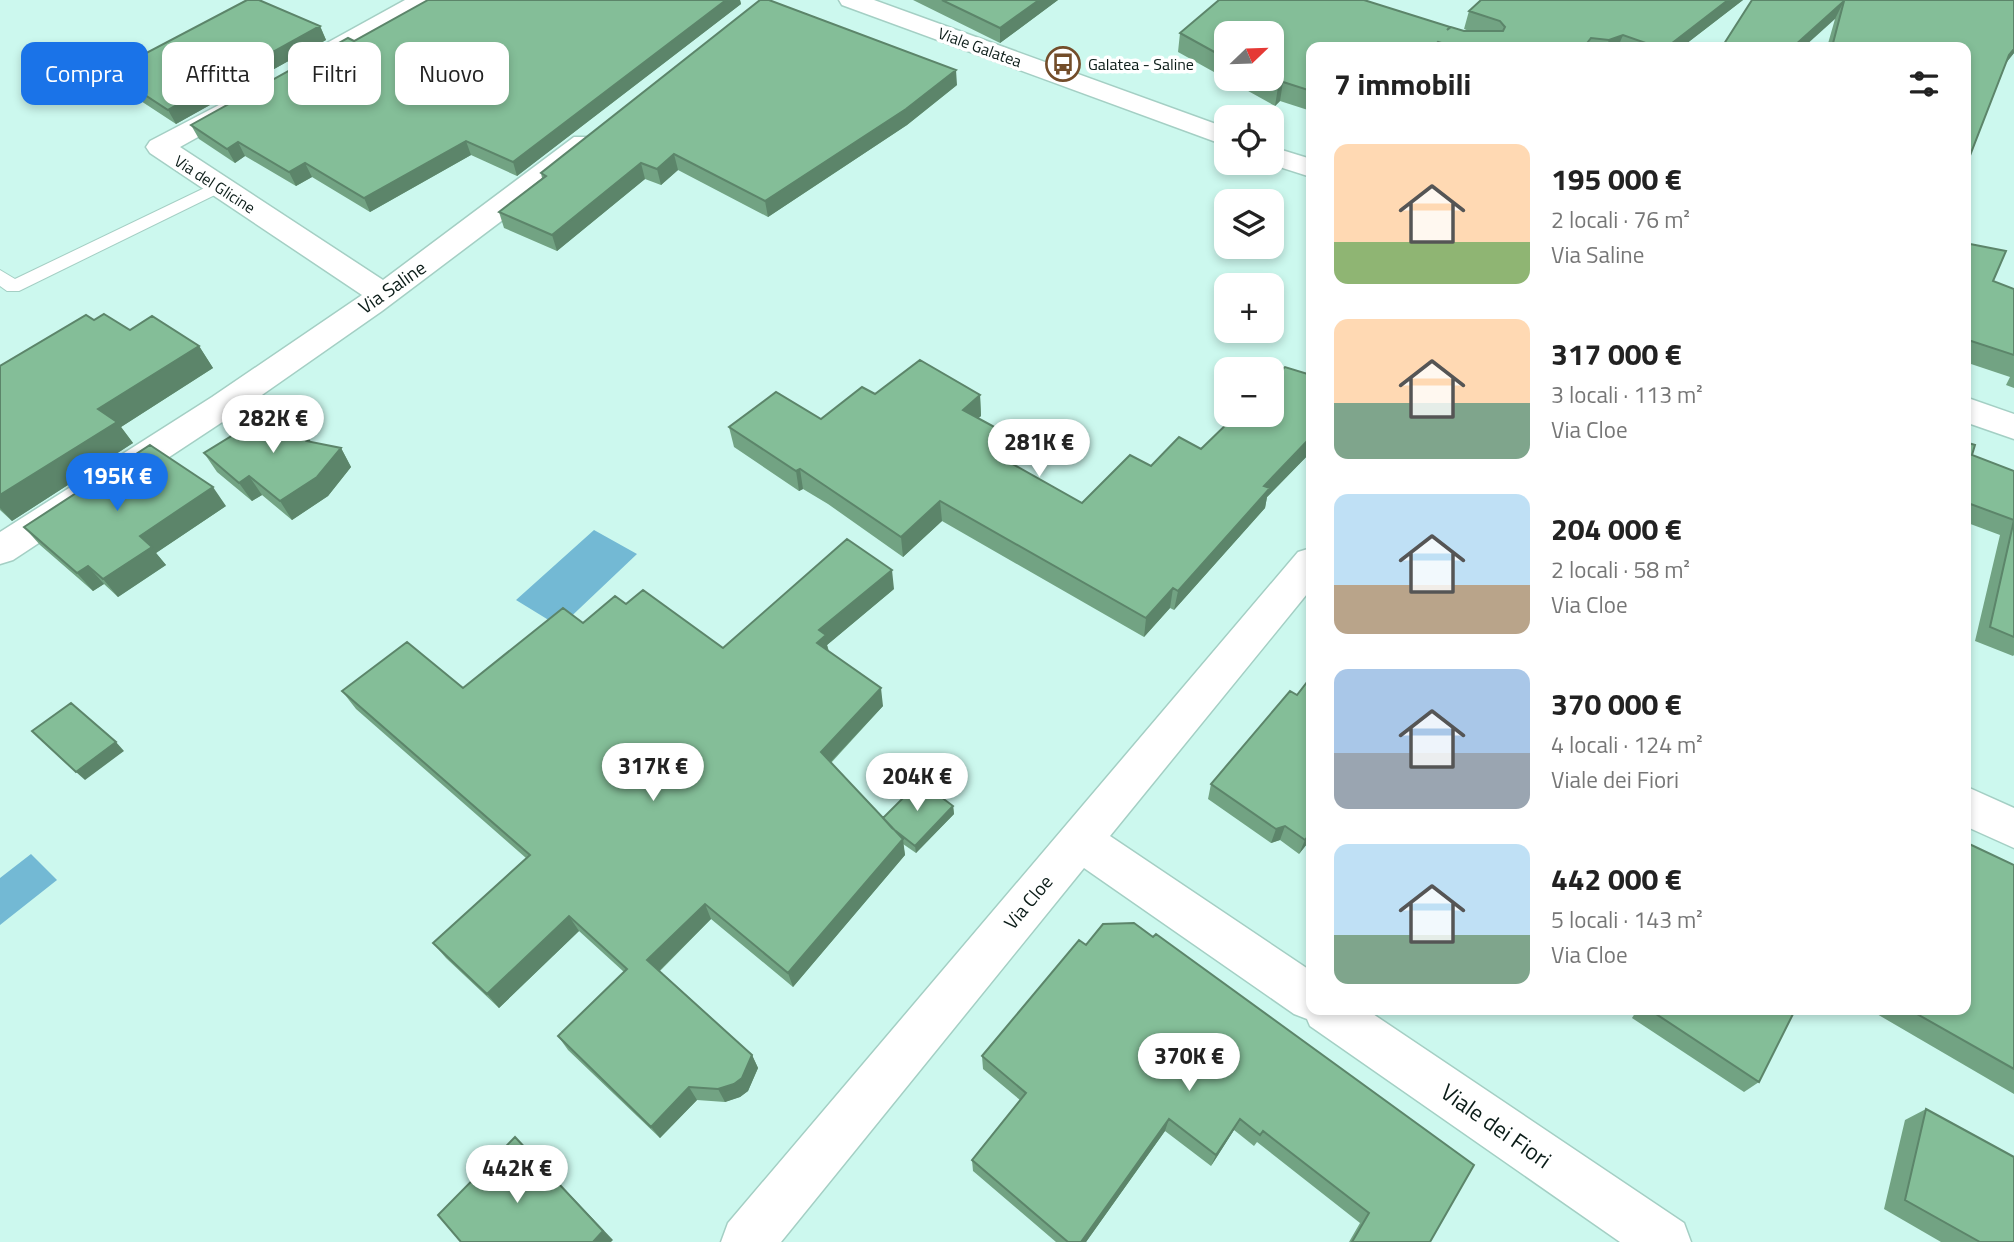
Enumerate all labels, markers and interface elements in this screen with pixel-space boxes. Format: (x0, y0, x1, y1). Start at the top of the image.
street label: Viale Galatea (935, 21, 1025, 73)
north arrow (1214, 21, 1284, 91)
map controls (1214, 21, 1284, 427)
chip: Compra (21, 42, 148, 105)
chip: Affitta (162, 42, 274, 105)
chip: Filtri (288, 42, 381, 105)
chip: Nuovo (395, 42, 509, 105)
bus stop icon: Galatea - Saline (1044, 45, 1082, 83)
place label: Galatea - Saline (1088, 52, 1194, 76)
text: 7 immobili (1334, 61, 1471, 107)
icon: filters (1905, 65, 1943, 103)
button: locate (1214, 105, 1284, 175)
street label: Via del Glicine (170, 149, 260, 219)
text: 195 000 € (1551, 156, 1682, 202)
icon: home (1390, 172, 1474, 256)
button: layers (1214, 189, 1284, 259)
text: 2 locali · 76 m² (1551, 202, 1690, 237)
text: Via Saline (1551, 237, 1644, 272)
street label: Via Saline (352, 253, 432, 321)
button: + (1214, 273, 1284, 343)
text: 317 000 € (1551, 331, 1682, 377)
icon: home (1390, 347, 1474, 431)
button: − (1214, 357, 1284, 427)
text: 3 locali · 113 m² (1551, 377, 1703, 412)
pin: 282K € (216, 396, 330, 455)
text: 282K € (238, 400, 308, 435)
text: Via Cloe (1551, 412, 1628, 447)
pin: 281K € (982, 420, 1096, 479)
text: 281K € (1004, 424, 1074, 459)
pin: 195K € (60, 454, 174, 513)
text: 195K € (82, 458, 152, 493)
text: 204 000 € (1551, 506, 1682, 552)
icon: home (1390, 522, 1474, 606)
text: 2 locali · 58 m² (1551, 552, 1690, 587)
text: Via Cloe (1551, 587, 1628, 622)
text: 370 000 € (1551, 681, 1682, 727)
icon: home (1390, 697, 1474, 781)
text: 4 locali · 124 m² (1551, 727, 1703, 762)
pin: 317K € (596, 744, 710, 803)
text: 317K € (618, 748, 688, 783)
pin: 204K € (860, 754, 974, 813)
text: 204K € (882, 758, 952, 793)
text: Viale dei Fiori (1551, 762, 1679, 797)
text: 442 000 € (1551, 856, 1682, 902)
street label: Via Cloe (996, 868, 1059, 935)
icon: home (1390, 872, 1474, 956)
text: 5 locali · 143 m² (1551, 902, 1703, 937)
text: Via Cloe (1551, 937, 1628, 972)
pin: 370K € (1132, 1034, 1246, 1093)
text: 370K € (1154, 1038, 1224, 1073)
street label: Viale dei Fiori (1434, 1075, 1559, 1177)
pin: 442K € (460, 1146, 574, 1205)
text: 442K € (482, 1150, 552, 1185)

